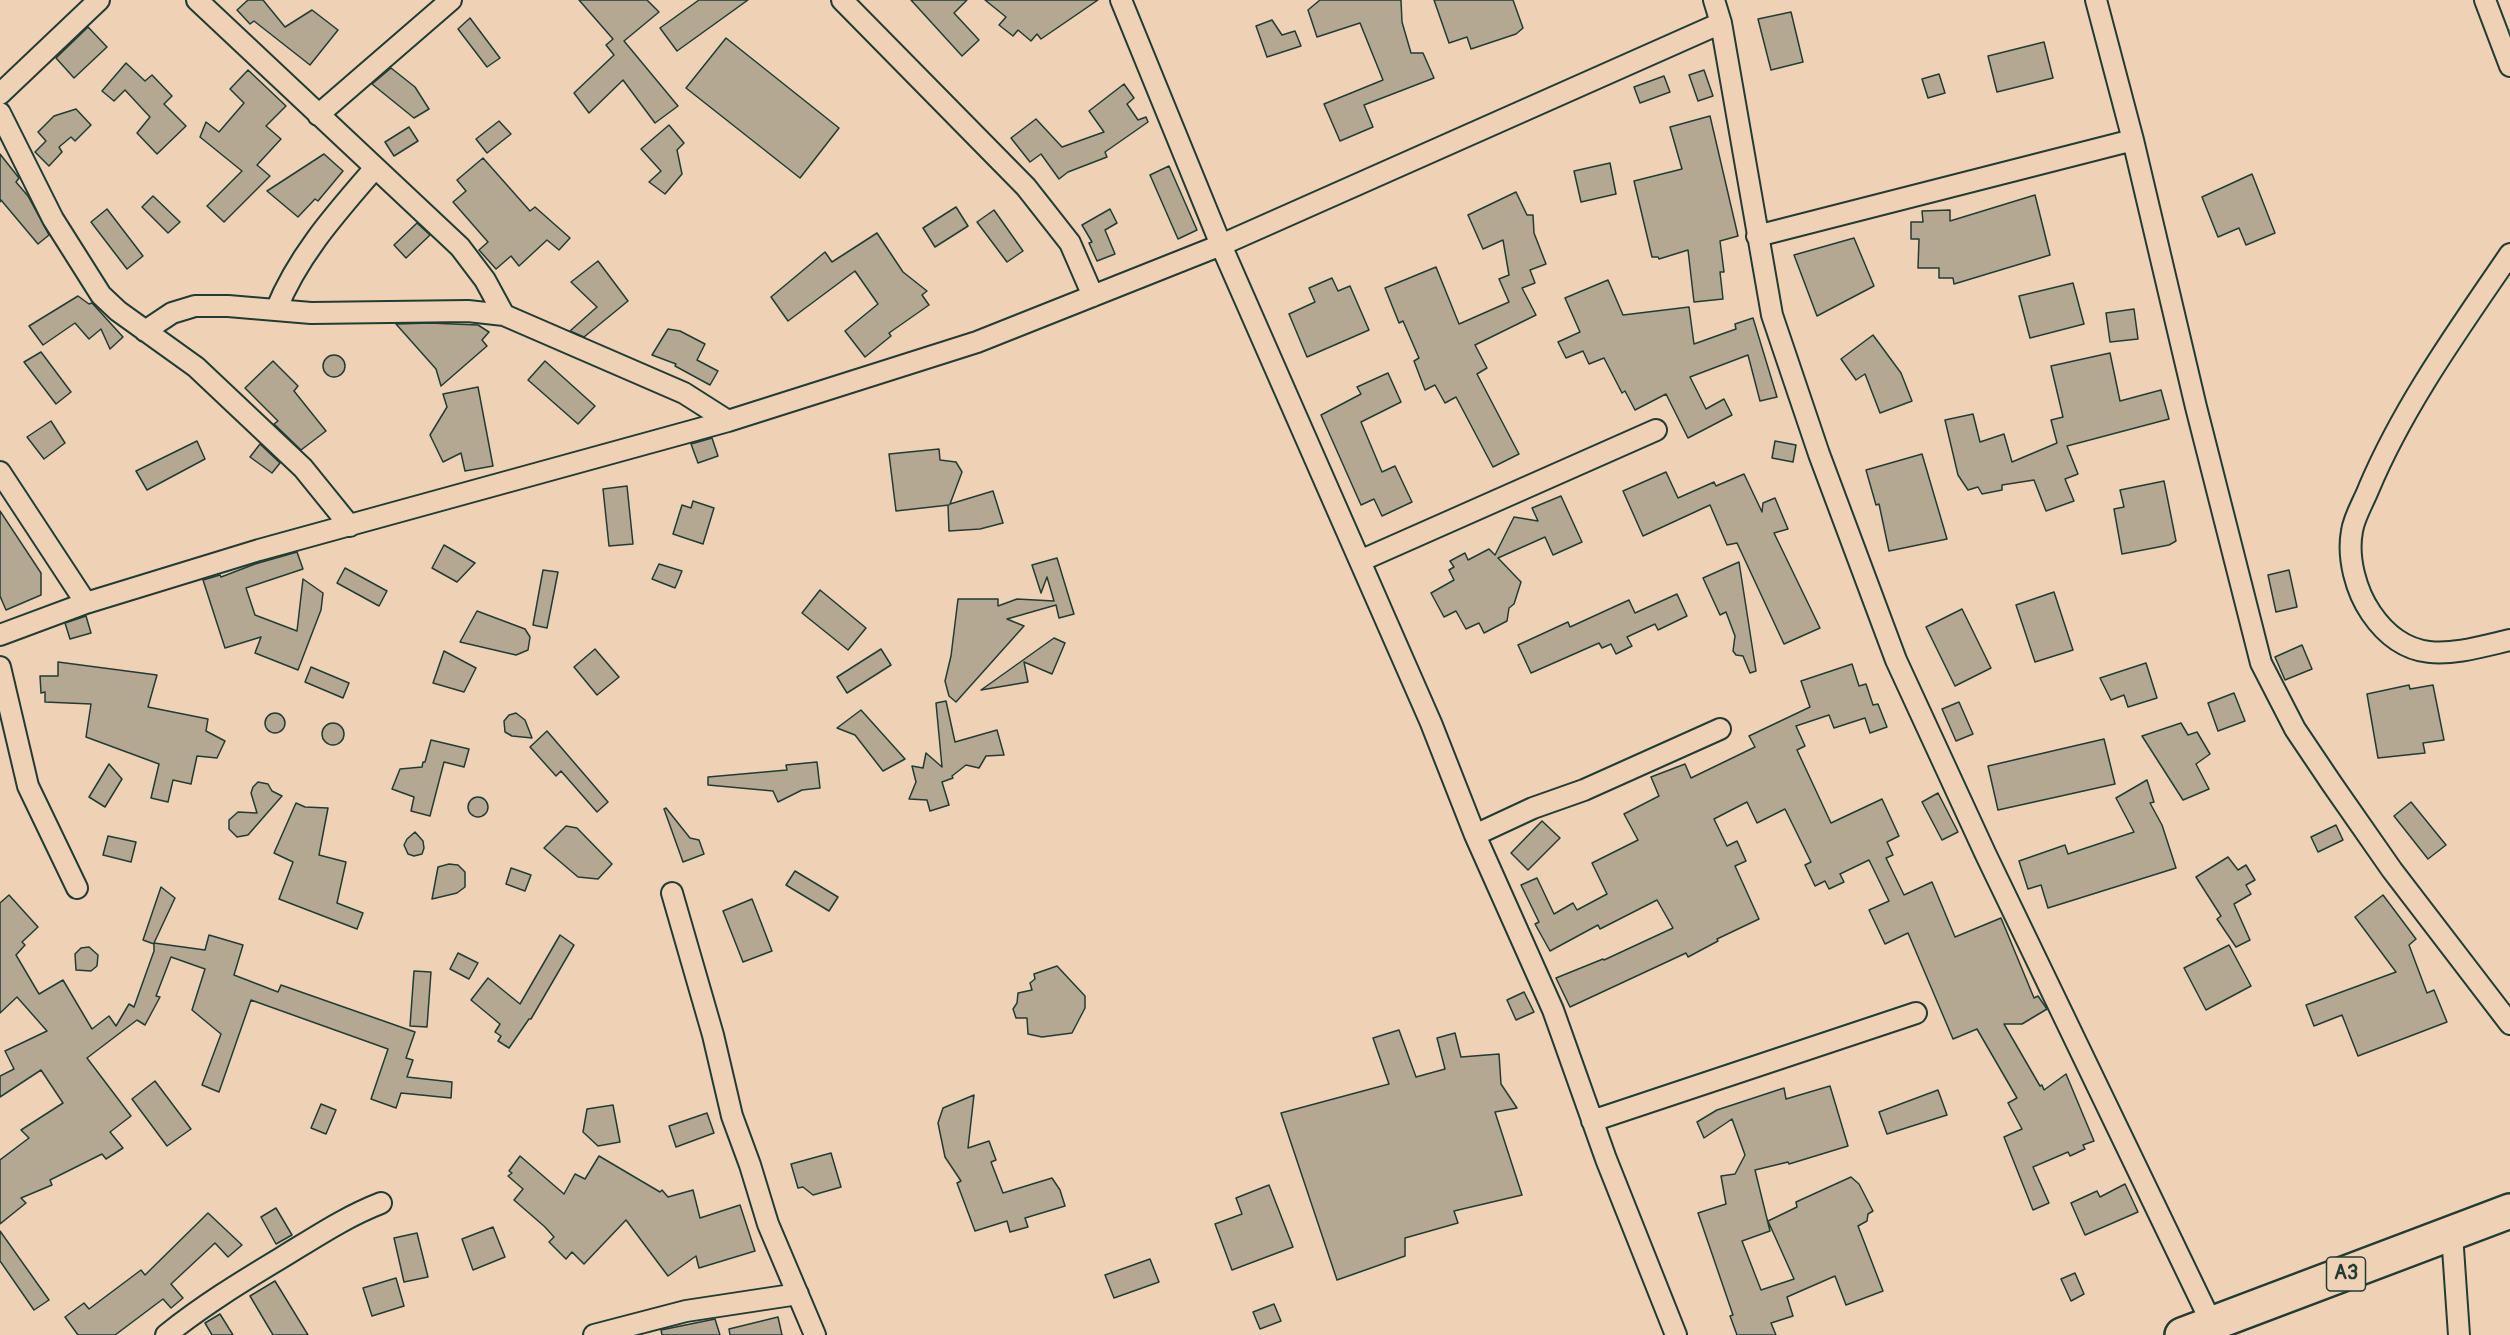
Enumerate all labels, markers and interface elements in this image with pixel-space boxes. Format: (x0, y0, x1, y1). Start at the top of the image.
road number: A3 (2326, 1257, 2366, 1291)

